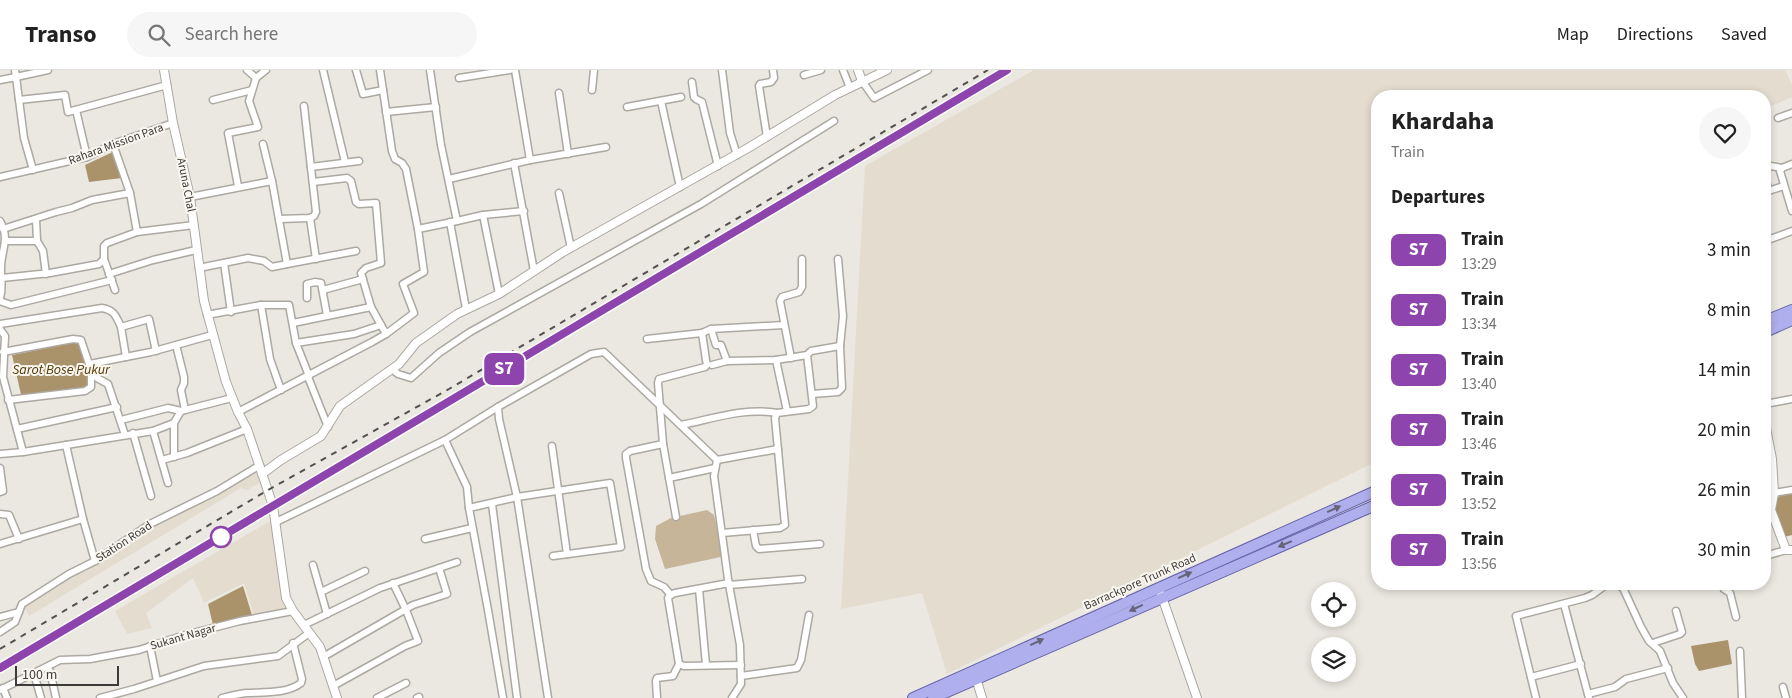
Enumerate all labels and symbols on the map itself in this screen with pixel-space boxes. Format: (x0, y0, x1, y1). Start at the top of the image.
street label: Rahara Mission Para (66, 119, 166, 169)
street label: Aruna Chal (172, 157, 200, 213)
line badge: S7 (482, 353, 526, 385)
water label: Sarot Bose Pukur (12, 360, 111, 380)
one-way arrow (1327, 505, 1341, 513)
street label: Station Road (93, 517, 155, 567)
unlabelled marker (210, 526, 232, 548)
one-way arrow (1278, 540, 1292, 548)
street label: Barrackpore Trunk Road (1081, 550, 1199, 614)
one-way arrow (1178, 571, 1192, 579)
one-way arrow (1128, 604, 1143, 613)
street label: Sukant Nagar (148, 619, 219, 655)
one-way arrow (1030, 638, 1044, 646)
scale bar (15, 663, 119, 686)

